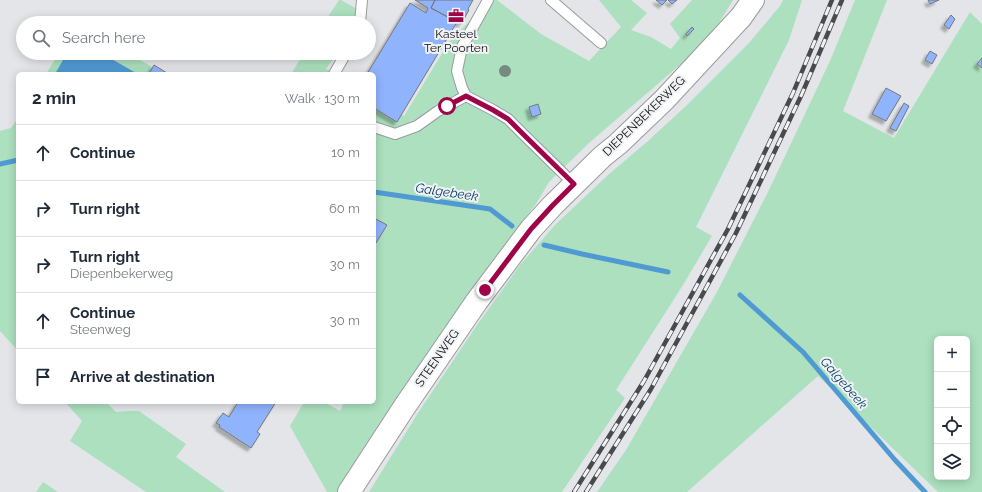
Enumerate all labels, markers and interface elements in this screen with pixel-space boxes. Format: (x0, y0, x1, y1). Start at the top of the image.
office icon: Kasteel Ter Poorten (447, 7, 465, 25)
search box (16, 16, 376, 60)
icon: search (30, 27, 52, 49)
place label: Kasteel Ter Poorten (424, 27, 488, 55)
text: Search here (62, 29, 145, 47)
street label: DIEPENBEKERWEG (600, 73, 688, 159)
text: 2 min (32, 88, 76, 108)
text: Walk · 130 m (285, 91, 360, 106)
route start (438, 97, 456, 115)
icon: ahead (32, 142, 54, 164)
text: Continue (70, 144, 135, 162)
text: 10 m (331, 145, 360, 160)
water label: Galgebeek (415, 180, 479, 204)
icon: right (32, 198, 54, 220)
text: Turn right (70, 200, 140, 218)
text: 60 m (329, 201, 360, 216)
text: Turn right (70, 248, 140, 266)
icon: right (32, 254, 54, 276)
text: 30 m (330, 257, 360, 272)
text: Diepenbekerweg (70, 266, 173, 281)
route end (476, 281, 494, 299)
text: Continue (70, 304, 135, 322)
icon: ahead (32, 310, 54, 332)
text: 30 m (330, 313, 360, 328)
text: Steenweg (70, 322, 131, 337)
street label: STEENWEG (412, 327, 462, 389)
map controls (934, 336, 970, 480)
button: + (934, 336, 970, 372)
water label: Galgebeek (818, 354, 870, 412)
icon: arrive (32, 366, 54, 388)
text: Arrive at destination (70, 368, 215, 386)
button: − (934, 372, 970, 408)
button: locate (934, 408, 970, 444)
button: layers (934, 444, 970, 480)

